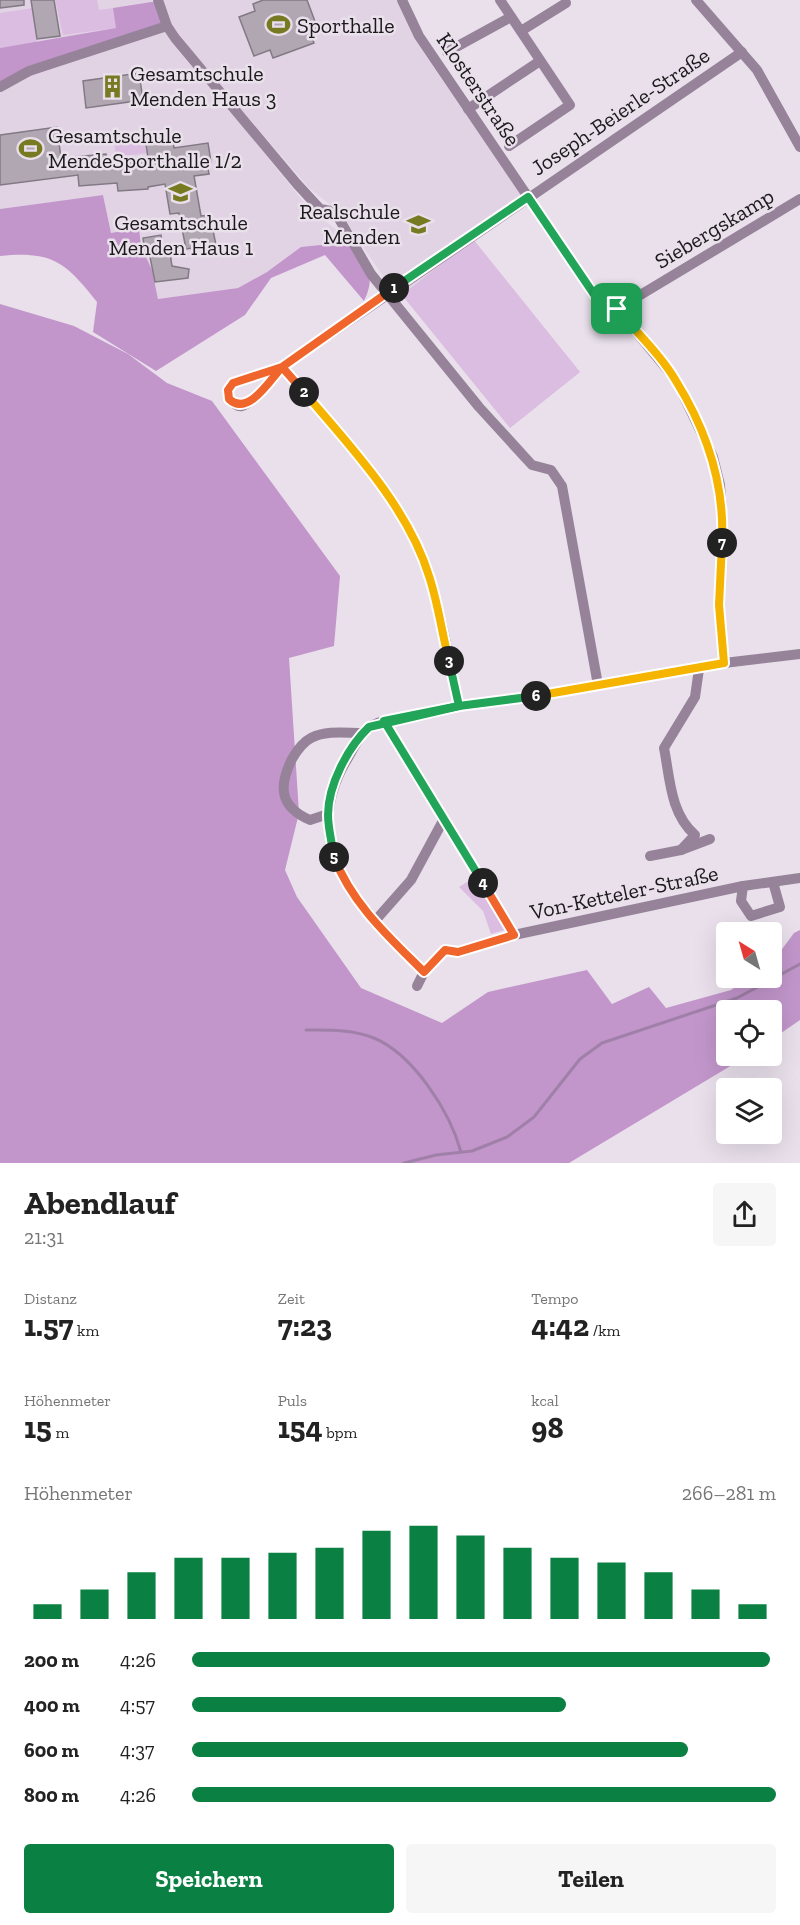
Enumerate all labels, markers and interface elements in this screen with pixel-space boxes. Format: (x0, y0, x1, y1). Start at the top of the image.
sports icon: Sporthalle (266, 12, 292, 38)
place label: Sporthalle (297, 12, 395, 39)
street label: Klosterstraße (431, 27, 526, 151)
street label: Joseph-Beierle-Straße (526, 42, 715, 181)
place label: Gesamtschule Menden Haus 3 (130, 60, 277, 112)
building icon: Gesamtschule Menden Haus 3 (99, 73, 125, 99)
place label: Gesamtschule MendeSporthalle 1/2 (48, 122, 242, 174)
sports icon: Gesamtschule MendeSporthalle 1/2 (17, 135, 43, 161)
school or university icon: Gesamtschule Menden Haus 1 (168, 180, 194, 206)
street label: Siebergskamp (650, 182, 779, 275)
place label: Realschule Menden (299, 198, 400, 250)
place label: Gesamtschule Menden Haus 1 (109, 209, 254, 261)
school or university icon: Realschule Menden (405, 211, 431, 237)
pin: 1 (379, 273, 409, 303)
text: 1 (391, 278, 397, 297)
pin (591, 283, 642, 334)
icon: arrive (600, 292, 633, 325)
pin: 2 (289, 377, 319, 407)
text: 2 (300, 382, 308, 401)
pin: 7 (707, 528, 737, 558)
text: 7 (718, 533, 726, 552)
pin: 3 (434, 646, 464, 676)
text: 3 (445, 651, 453, 670)
pin: 6 (521, 681, 551, 711)
text: 6 (532, 686, 540, 705)
pin: 5 (319, 842, 349, 872)
text: 5 (330, 847, 338, 866)
street label: Von-Ketteler-Straße (527, 859, 721, 926)
pin: 4 (468, 868, 498, 898)
text: 4 (478, 873, 488, 892)
north arrow (716, 922, 782, 988)
map controls (716, 922, 782, 1144)
button: locate (716, 1000, 782, 1066)
button: layers (716, 1078, 782, 1144)
text: Abendlauf (24, 1183, 176, 1222)
button: share (713, 1183, 776, 1246)
text: 21:31 (24, 1225, 64, 1249)
text: Distanz (24, 1289, 77, 1308)
text: Zeit (278, 1289, 305, 1308)
text: Tempo (531, 1289, 579, 1308)
text: 1.57 (24, 1308, 73, 1344)
text: 7:23 (278, 1308, 332, 1344)
text: 4:42 (531, 1308, 589, 1344)
text: km (73, 1321, 99, 1340)
text: /km (589, 1321, 620, 1340)
text: Höhenmeter (24, 1391, 111, 1410)
text: Puls (278, 1391, 307, 1410)
text: kcal (531, 1391, 559, 1410)
text: 15 (24, 1410, 52, 1446)
text: 154 (278, 1410, 323, 1446)
text: 98 (531, 1410, 564, 1446)
text: m (52, 1423, 69, 1442)
text: bpm (323, 1423, 357, 1442)
text: Höhenmeter (24, 1481, 133, 1505)
text: 266–281 m (682, 1481, 776, 1505)
text: 200 m (24, 1648, 79, 1672)
text: 4:26 (120, 1648, 156, 1672)
text: 400 m (24, 1693, 80, 1717)
text: 4:57 (120, 1693, 155, 1717)
text: 600 m (24, 1738, 79, 1762)
text: 4:37 (120, 1738, 154, 1762)
text: 800 m (24, 1783, 79, 1807)
text: 4:26 (120, 1783, 156, 1807)
button: Speichern (24, 1844, 394, 1913)
button: Teilen (406, 1844, 776, 1913)

